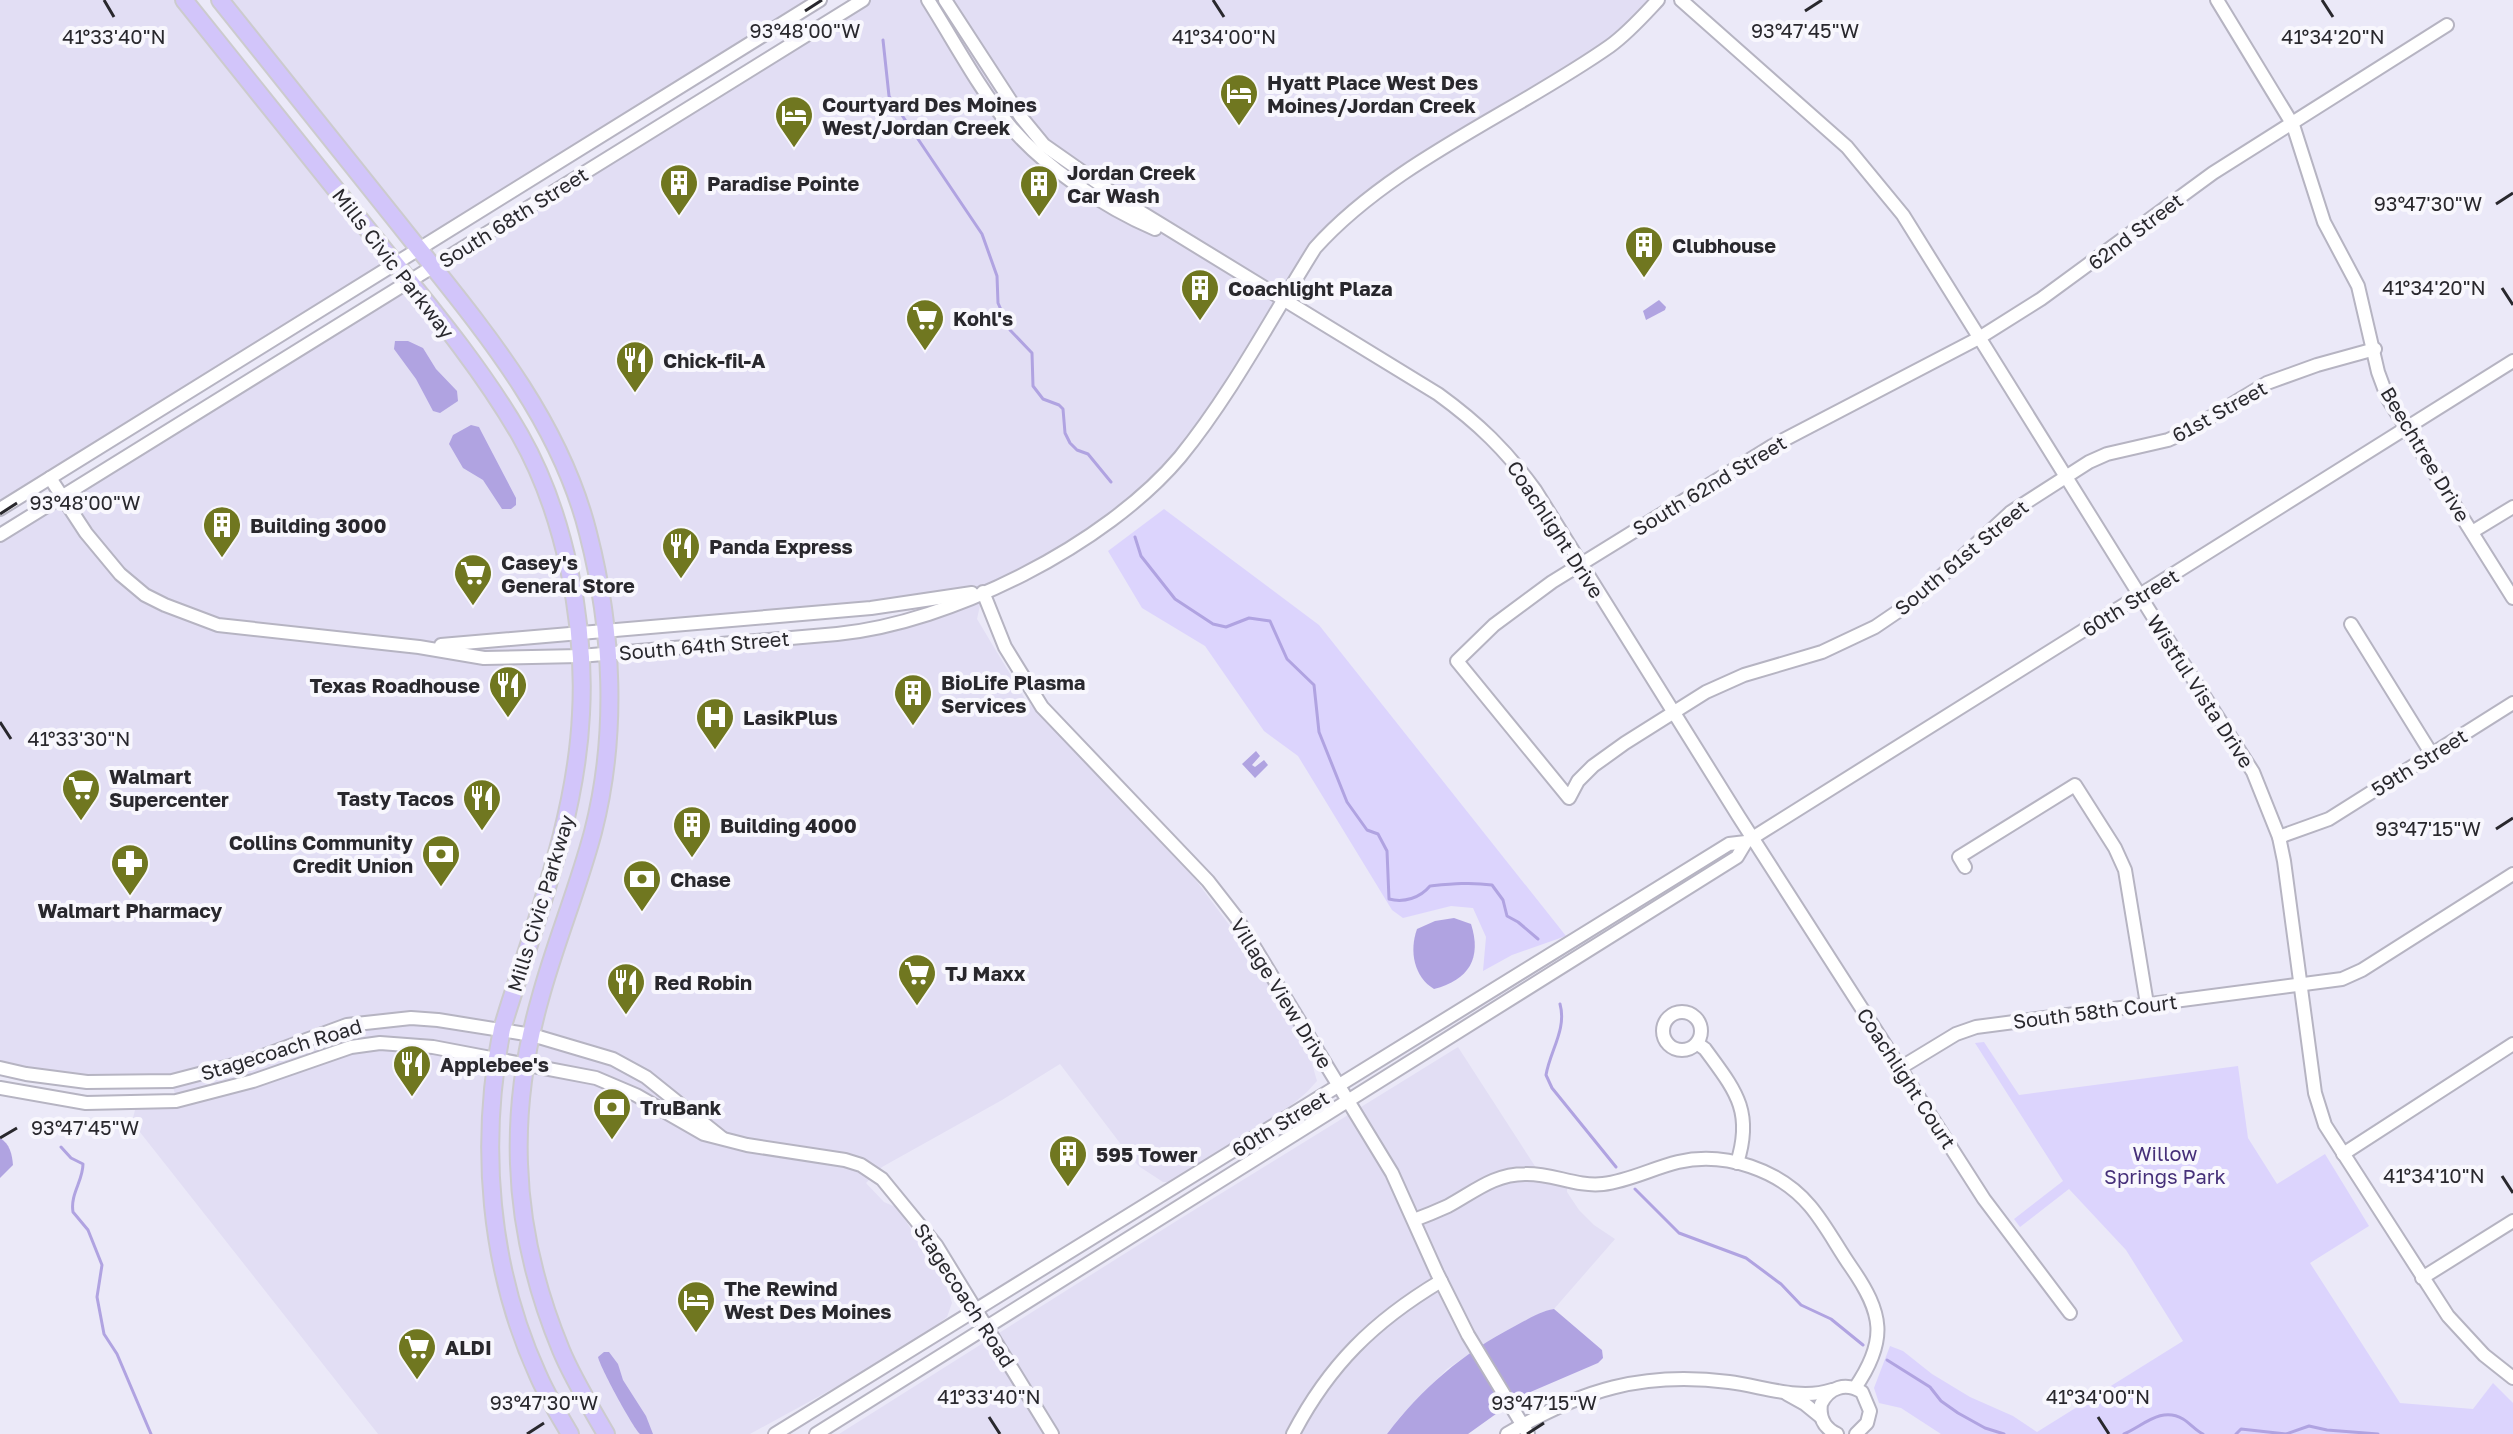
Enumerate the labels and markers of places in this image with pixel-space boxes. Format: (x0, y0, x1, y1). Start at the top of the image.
place label: Hyatt Place West Des Moines/Jordan Creek (1267, 70, 1478, 117)
hotel icon: Hyatt Place West Des Moines/Jordan Creek (1218, 72, 1260, 127)
place label: Courtyard Des Moines West/Jordan Creek (822, 92, 1037, 139)
hotel icon: Courtyard Des Moines West/Jordan Creek (773, 94, 815, 149)
place label: Jordan Creek Car Wash (1067, 160, 1196, 207)
building icon: Paradise Pointe (658, 162, 700, 217)
building icon: Jordan Creek Car Wash (1018, 163, 1060, 218)
place label: Paradise Pointe (707, 171, 859, 195)
building icon: Clubhouse (1623, 224, 1665, 279)
place label: Clubhouse (1672, 233, 1776, 257)
building icon: Coachlight Plaza (1179, 267, 1221, 322)
place label: Coachlight Plaza (1228, 276, 1392, 300)
supermarket icon: Kohl's (904, 297, 946, 352)
place label: Kohl's (953, 306, 1013, 330)
restaurant icon: Chick-fil-A (614, 339, 656, 394)
place label: Chick-fil-A (663, 348, 765, 372)
building icon: Building 3000 (201, 504, 243, 559)
place label: Building 3000 (250, 513, 386, 537)
restaurant icon: Panda Express (660, 525, 702, 580)
place label: Panda Express (709, 534, 853, 558)
place label: Casey's General Store (501, 550, 635, 597)
supermarket icon: Casey's General Store (452, 552, 494, 607)
restaurant icon: Texas Roadhouse (487, 664, 529, 719)
place label: BioLife Plasma Services (941, 670, 1085, 717)
building icon: BioLife Plasma Services (892, 672, 934, 727)
place label: Texas Roadhouse (310, 673, 480, 697)
hospital icon: LasikPlus (694, 696, 736, 751)
place label: LasikPlus (743, 705, 838, 729)
place label: Walmart Supercenter (109, 764, 229, 811)
supermarket icon: Walmart Supercenter (60, 767, 102, 822)
restaurant icon: Tasty Tacos (461, 777, 503, 832)
place label: Tasty Tacos (337, 786, 454, 810)
building icon: Building 4000 (671, 804, 713, 859)
place label: Building 4000 (720, 813, 857, 837)
place label: Collins Community Credit Union (229, 830, 413, 877)
bank icon: Collins Community Credit Union (420, 833, 462, 888)
pharmacy icon: Walmart Pharmacy (109, 842, 151, 897)
bank icon: Chase (621, 858, 663, 913)
place label: Chase (670, 867, 731, 891)
place label: Walmart Pharmacy (38, 898, 222, 922)
supermarket icon: TJ Maxx (896, 952, 938, 1007)
restaurant icon: Red Robin (605, 961, 647, 1016)
place label: TJ Maxx (945, 961, 1026, 985)
place label: Red Robin (654, 970, 752, 994)
restaurant icon: Applebee's (391, 1043, 433, 1098)
place label: Applebee's (440, 1052, 549, 1076)
bank icon: TruBank (591, 1086, 633, 1141)
place label: TruBank (640, 1095, 722, 1119)
building icon: 595 Tower (1047, 1133, 1089, 1188)
place label: 595 Tower (1096, 1142, 1198, 1166)
place label: The Rewind West Des Moines (724, 1276, 892, 1323)
hotel icon: The Rewind West Des Moines (675, 1279, 717, 1334)
supermarket icon: ALDI (396, 1326, 438, 1381)
place label: ALDI (445, 1335, 492, 1359)

